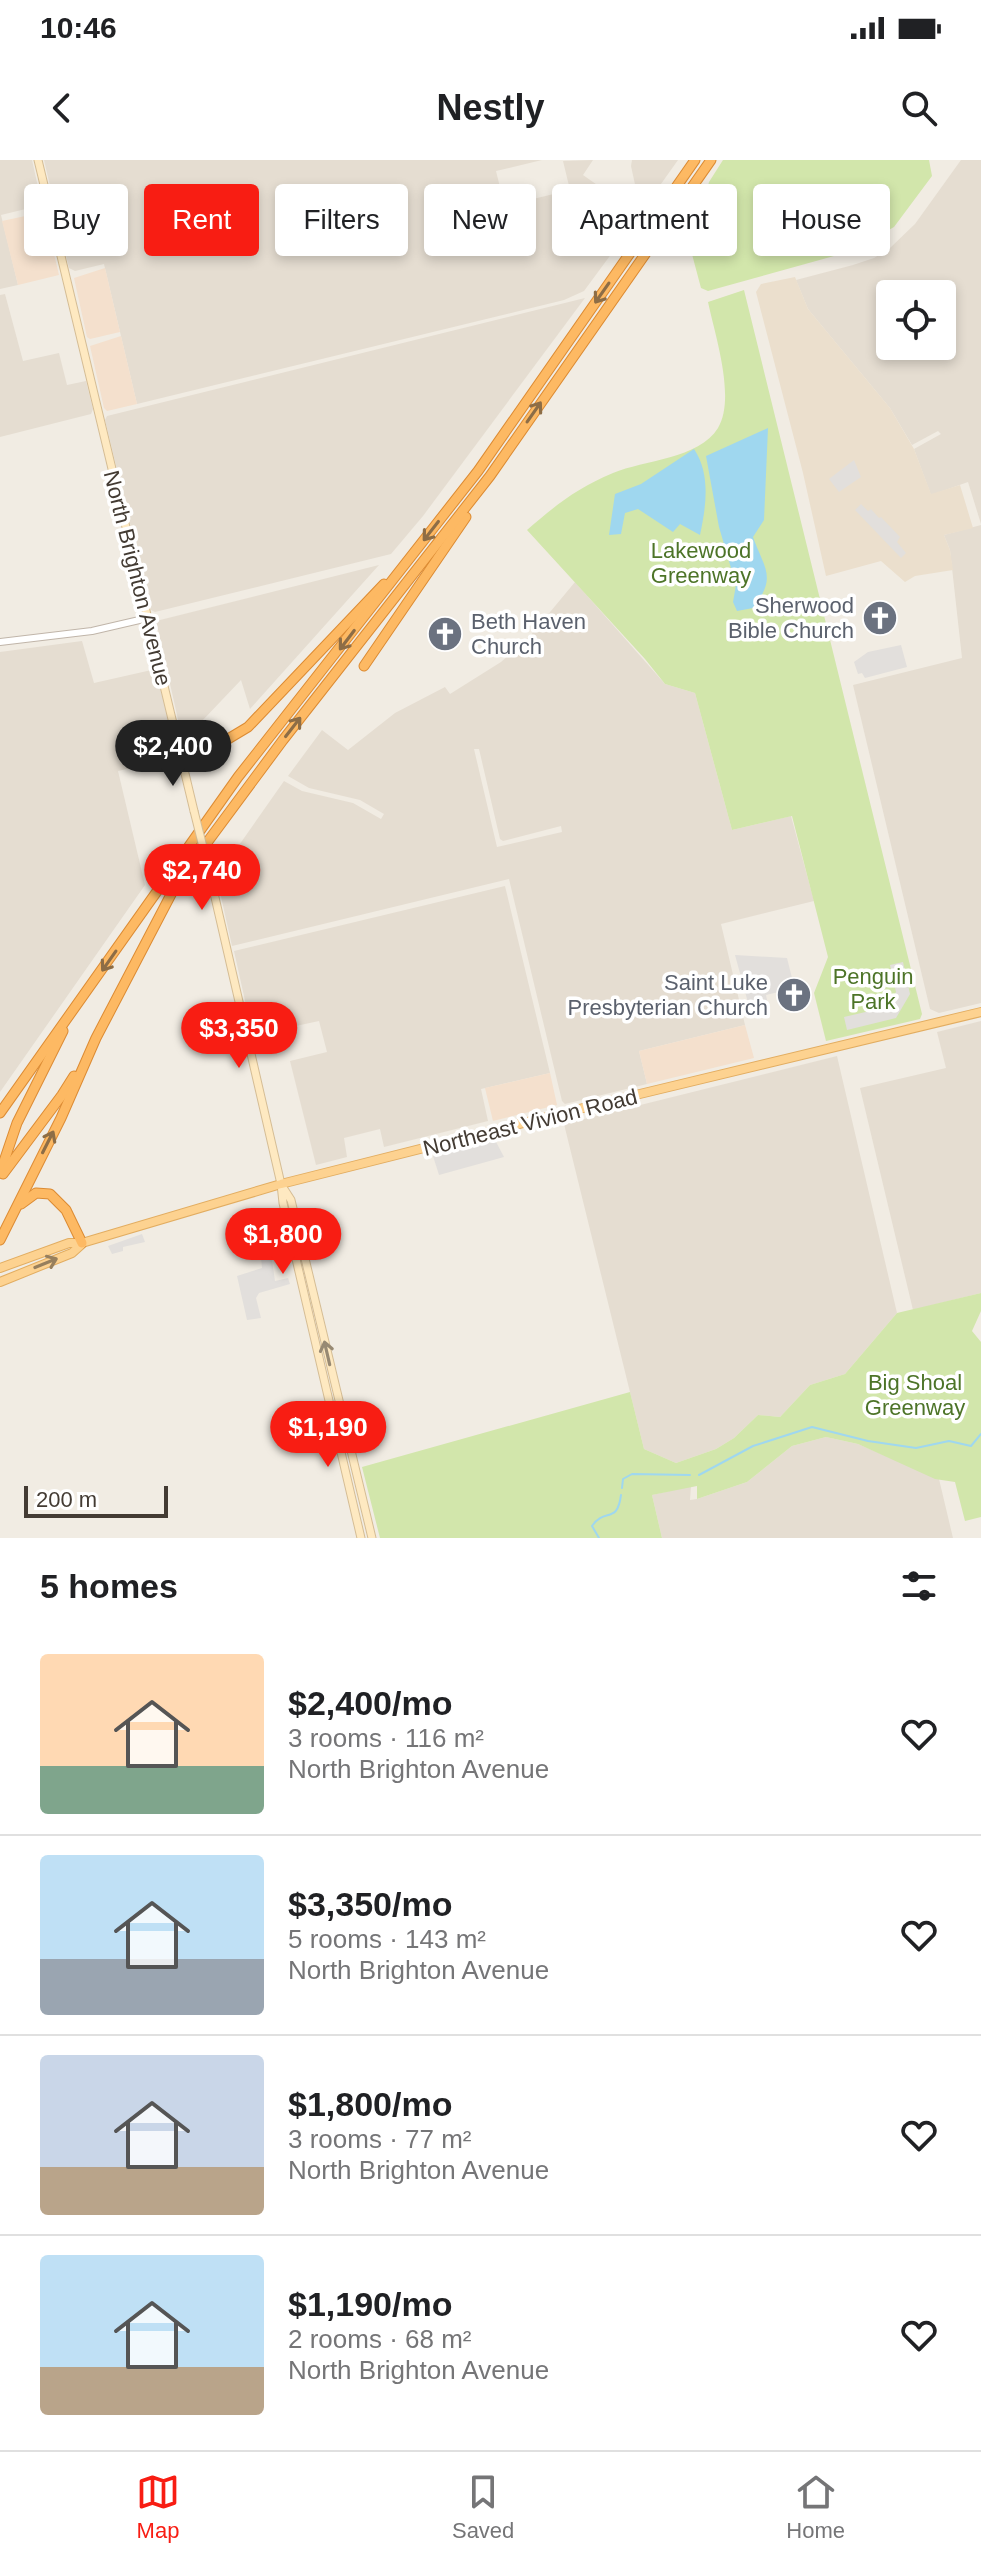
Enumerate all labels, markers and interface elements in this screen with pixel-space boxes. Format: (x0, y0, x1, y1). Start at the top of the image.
text: 10:46 (40, 11, 117, 44)
icon: back (40, 86, 84, 130)
icon: search (897, 86, 941, 130)
text: Nestly (436, 87, 545, 128)
chip: Buy (24, 184, 128, 256)
chip: Rent (144, 184, 259, 256)
chip: Filters (275, 184, 408, 256)
chip: New (424, 184, 536, 256)
chip: Apartment (552, 184, 737, 256)
chip: House (753, 184, 890, 256)
map controls (876, 280, 956, 360)
button: locate (876, 280, 956, 360)
one-way arrow (594, 281, 610, 303)
one-way arrow (526, 402, 542, 424)
street label: North Brighton Avenue (99, 468, 176, 688)
one-way arrow (422, 520, 440, 541)
park label: Lakewood Greenway (651, 538, 751, 588)
place label: Sherwood Bible Church (728, 593, 854, 643)
church icon: Sherwood Bible Church (861, 599, 899, 637)
place label: Beth Haven Church (471, 609, 586, 659)
church icon: Beth Haven Church (426, 615, 464, 653)
one-way arrow (339, 628, 356, 650)
one-way arrow (285, 717, 302, 738)
pin: $2,400 (108, 720, 238, 788)
text: $2,400 (133, 731, 213, 761)
pin: $2,740 (137, 844, 267, 912)
text: $2,740 (162, 855, 242, 885)
one-way arrow (101, 949, 117, 971)
park label: Penguin Park (833, 964, 913, 1014)
place label: Saint Luke Presbyterian Church (567, 970, 768, 1020)
church icon: Saint Luke Presbyterian Church (775, 976, 813, 1014)
pin: $3,350 (174, 1002, 304, 1070)
text: $3,350 (199, 1013, 279, 1043)
street label: Northeast Vivion Road (420, 1084, 640, 1161)
one-way arrow (41, 1131, 57, 1155)
pin: $1,800 (218, 1208, 348, 1276)
text: $1,800 (243, 1219, 323, 1249)
one-way arrow (33, 1255, 58, 1269)
one-way arrow (319, 1341, 334, 1367)
park label: Big Shoal Greenway (865, 1370, 965, 1420)
pin: $1,190 (263, 1401, 393, 1469)
text: $1,190 (288, 1412, 368, 1442)
scale bar (24, 1482, 168, 1518)
text: 200 m (36, 1487, 97, 1512)
icon: filters (897, 1564, 941, 1608)
text: 5 homes (40, 1567, 178, 1605)
text: $2,400/mo (288, 1684, 452, 1722)
icon: home (104, 1686, 200, 1782)
icon: heart (897, 1712, 941, 1756)
text: 3 rooms · 116 m² (288, 1723, 484, 1753)
text: North Brighton Avenue (288, 1754, 549, 1784)
text: $3,350/mo (288, 1885, 452, 1923)
icon: home (104, 1887, 200, 1983)
icon: heart (897, 1913, 941, 1957)
text: 5 rooms · 143 m² (288, 1924, 486, 1954)
text: North Brighton Avenue (288, 1955, 549, 1985)
text: $1,800/mo (288, 2085, 452, 2123)
icon: home (104, 2087, 200, 2183)
icon: heart (897, 2113, 941, 2157)
text: 3 rooms · 77 m² (288, 2124, 472, 2154)
text: North Brighton Avenue (288, 2155, 549, 2185)
text: $1,190/mo (288, 2285, 452, 2323)
icon: home (104, 2287, 200, 2383)
icon: heart (897, 2313, 941, 2357)
text: 2 rooms · 68 m² (288, 2324, 472, 2354)
text: North Brighton Avenue (288, 2355, 549, 2385)
tab: Map (136, 2470, 180, 2544)
tab: Saved (452, 2470, 514, 2544)
tab: Home (786, 2470, 845, 2544)

